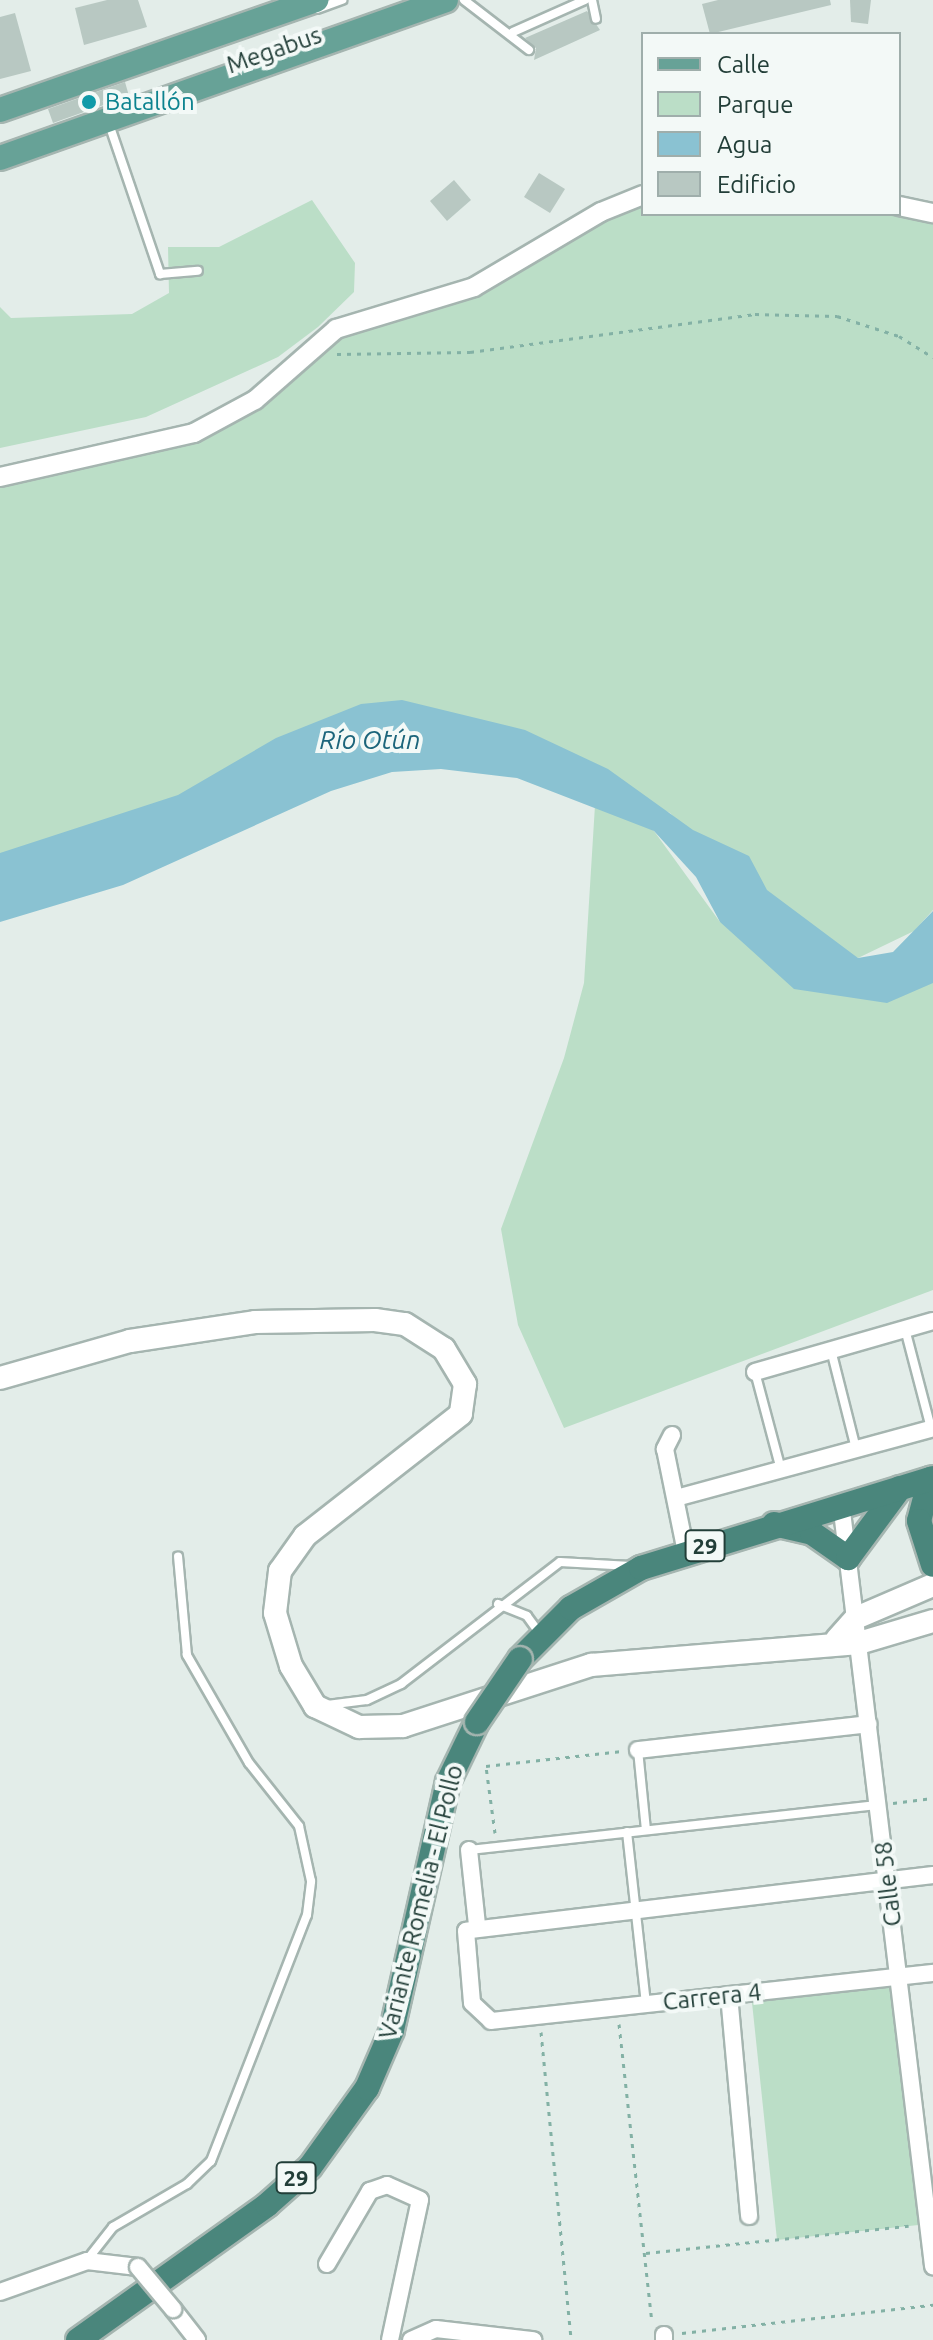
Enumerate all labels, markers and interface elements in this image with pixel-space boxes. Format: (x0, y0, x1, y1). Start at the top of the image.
street label: Megabus (223, 20, 325, 80)
legend (641, 32, 901, 216)
text: Calle (717, 51, 770, 78)
place label: Batallón (105, 88, 195, 116)
text: Parque (717, 91, 794, 118)
marker: Batallón (80, 93, 98, 111)
text: Agua (717, 131, 772, 158)
text: Edificio (717, 171, 796, 198)
water label: Río Otún (320, 724, 420, 756)
road number: 29 (683, 1528, 727, 1564)
street label: Variante Romelia - El Pollo (373, 1762, 469, 2042)
street label: Calle 58 (868, 1840, 908, 1928)
street label: Carrera 4 (661, 1978, 763, 2016)
road number: 29 (274, 2160, 318, 2196)

